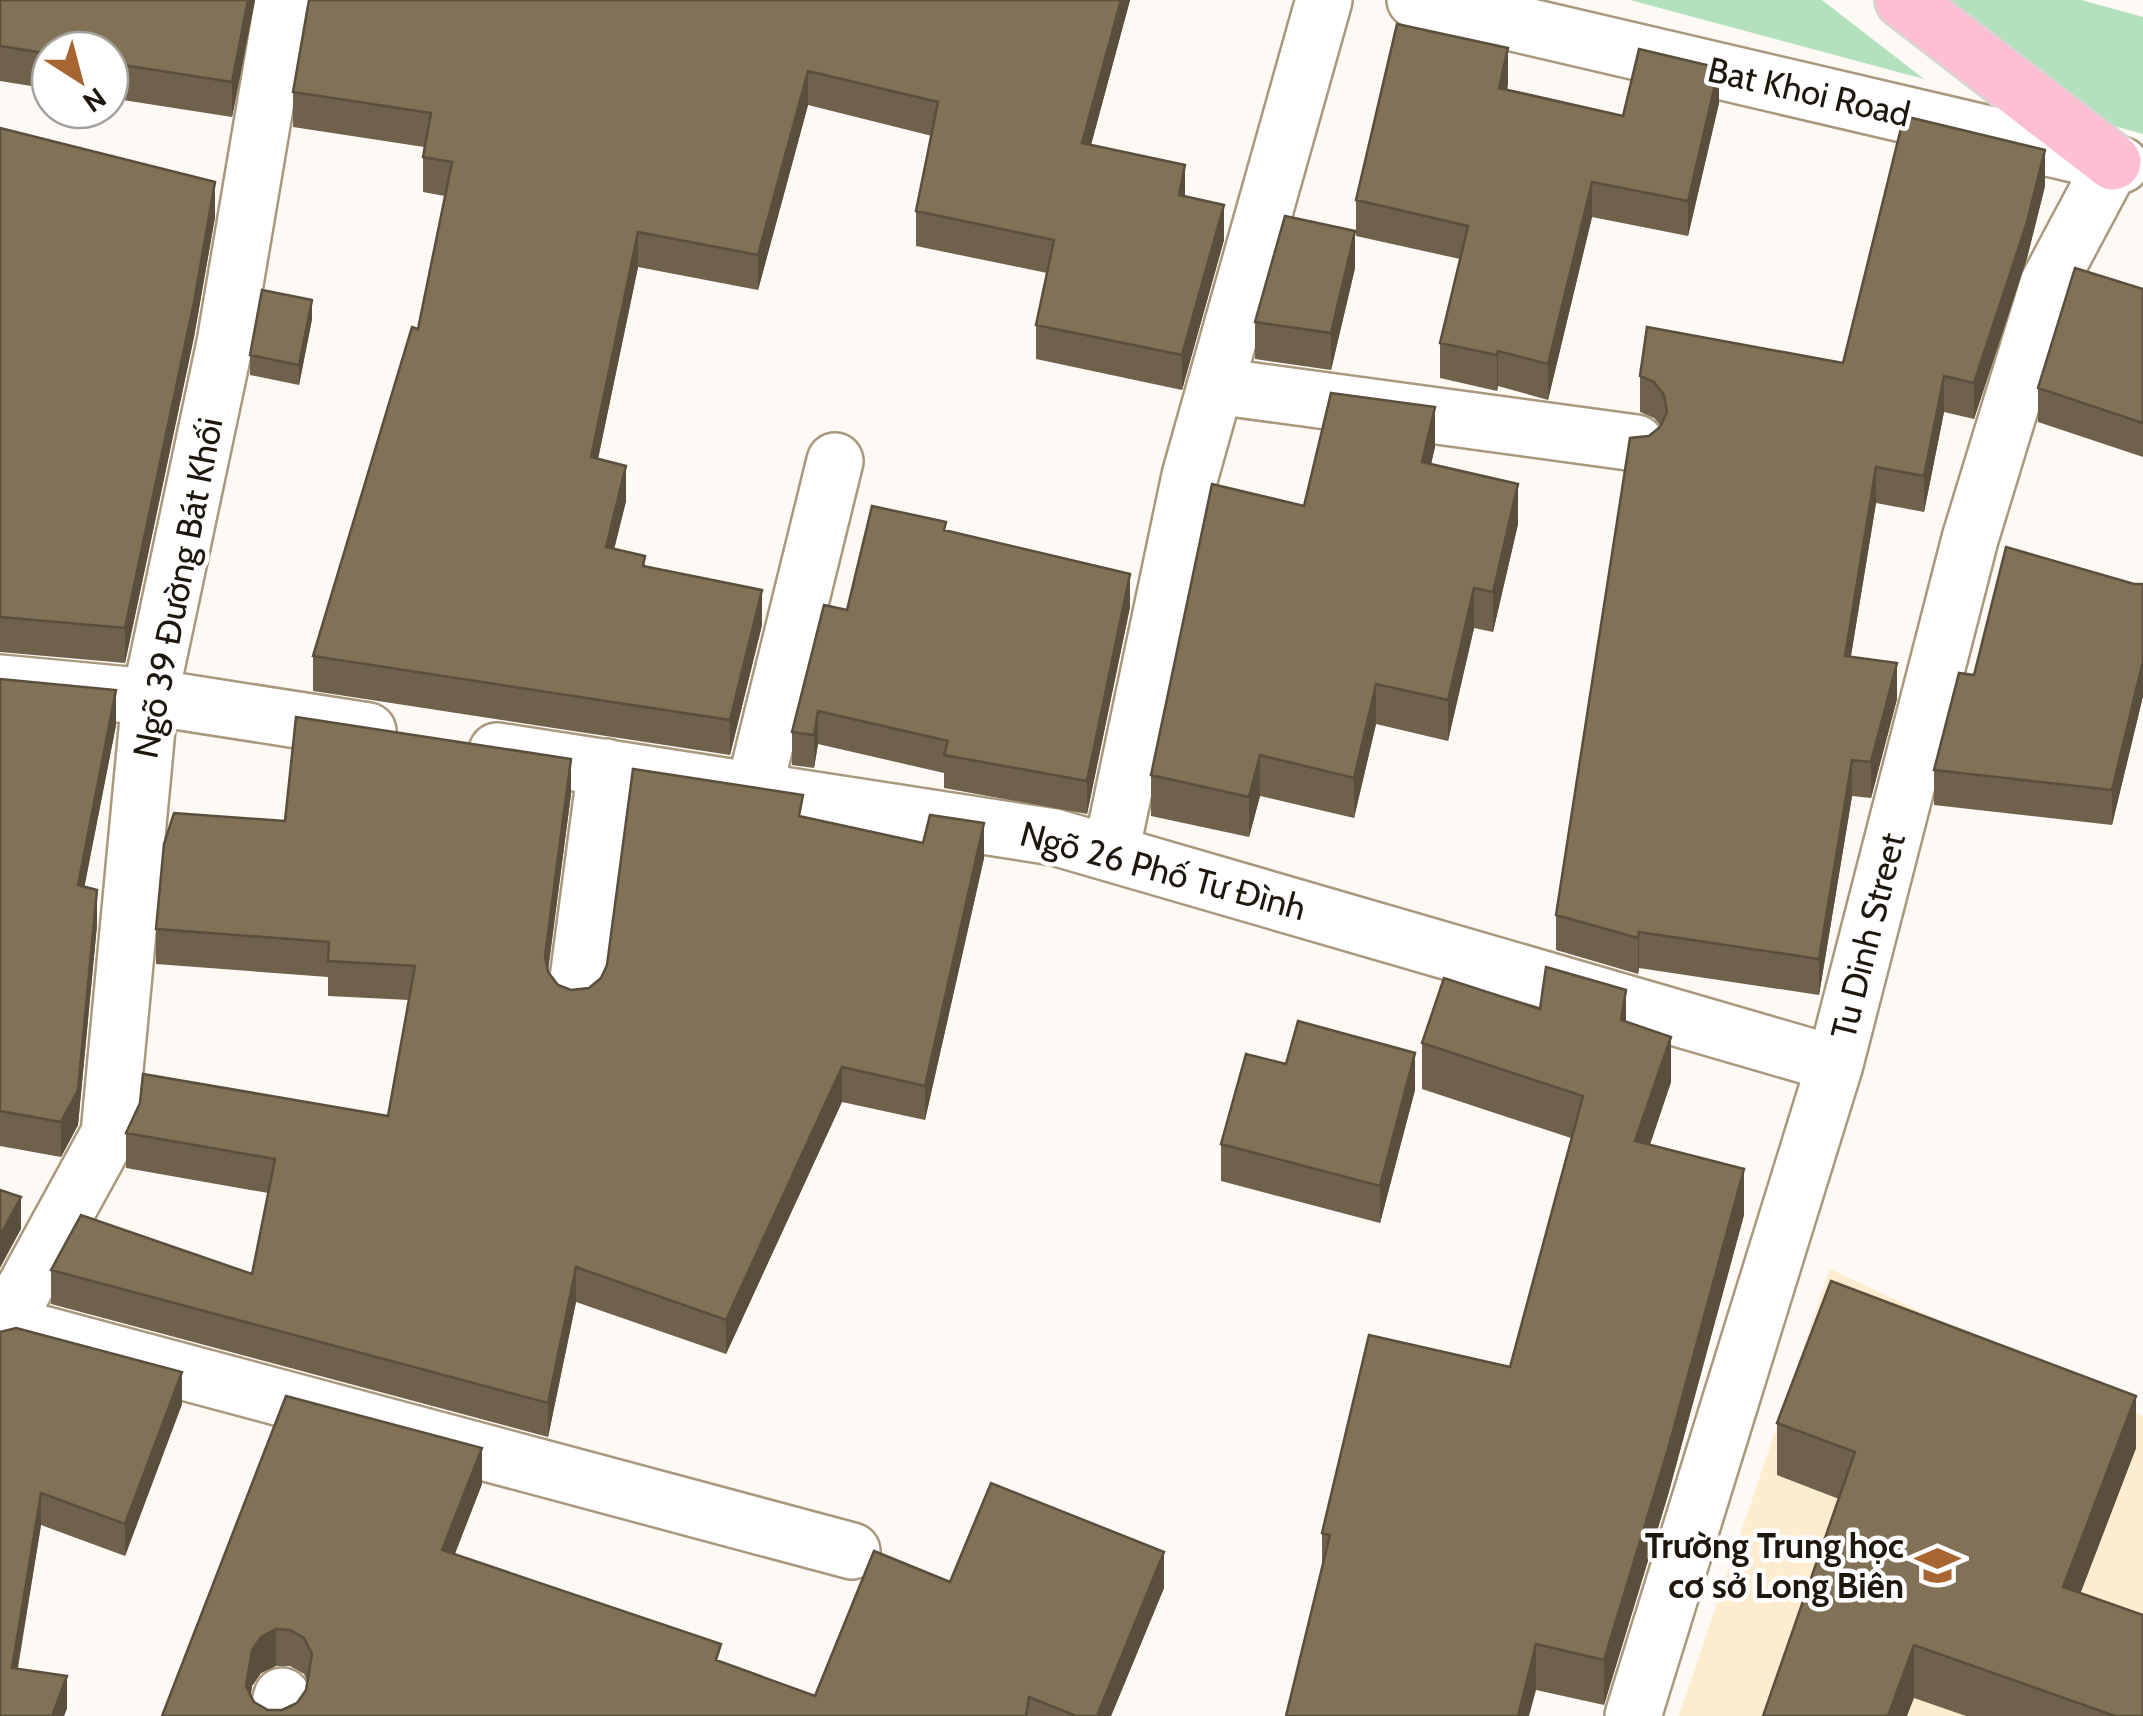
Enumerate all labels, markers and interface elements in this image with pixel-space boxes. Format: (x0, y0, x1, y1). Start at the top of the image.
north arrow (30, 30, 130, 130)
street label: Bat Khoi Road (1704, 47, 1914, 136)
text: N (77, 81, 113, 120)
street label: Ngõ 39 Đường Bát Khối (123, 414, 232, 762)
street label: Ngõ 26 Phố Tư Đình (1016, 812, 1311, 929)
street label: Tu Dinh Street (1821, 828, 1914, 1043)
place label: Trường Trung học cơ sở Long Biên (1645, 1524, 1904, 1607)
school or university icon: Trường Trung học cơ sở Long Biên (1913, 1542, 1961, 1590)

